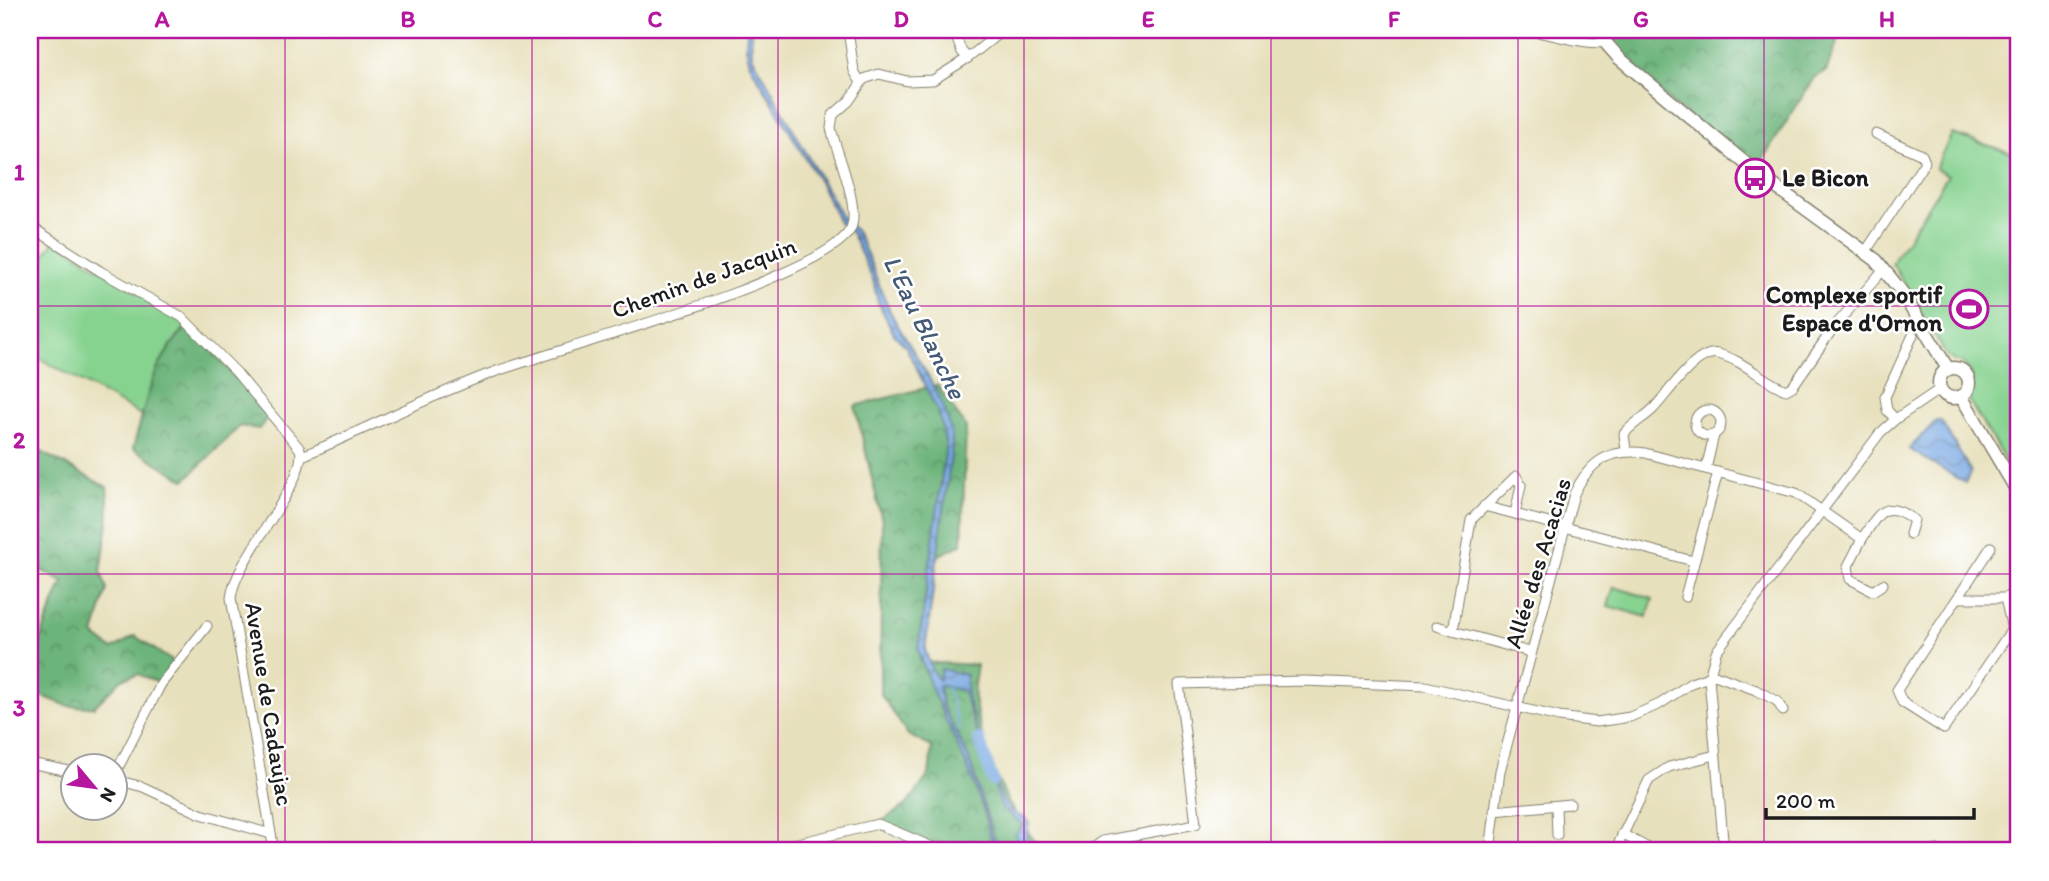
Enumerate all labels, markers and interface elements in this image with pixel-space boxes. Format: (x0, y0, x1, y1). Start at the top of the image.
text: A (154, 5, 170, 33)
text: B (401, 5, 416, 33)
text: C (648, 5, 663, 33)
text: D (893, 5, 909, 33)
text: E (1142, 5, 1155, 33)
text: F (1388, 5, 1401, 33)
text: G (1633, 5, 1649, 33)
text: H (1879, 5, 1895, 33)
bus stop icon: Le Bicon (1734, 157, 1776, 199)
text: 1 (14, 158, 25, 186)
place label: Le Bicon (1782, 163, 1869, 192)
street label: Chemin de Jacquin (608, 231, 800, 324)
water label: L'Eau Blanche (876, 250, 974, 405)
place label: Complexe sportif Espace d'Ornon (1766, 280, 1943, 338)
sports icon: Complexe sportif Espace d'Ornon (1948, 288, 1990, 330)
text: 2 (13, 426, 26, 454)
street label: Allée des Acacias (1498, 474, 1577, 651)
street label: Avenue de Cadaujac (239, 600, 300, 808)
text: 3 (13, 694, 26, 722)
north arrow (60, 752, 130, 822)
scale bar (1766, 776, 1974, 820)
text: N (95, 784, 122, 806)
text: 200 m (1776, 788, 1836, 813)

